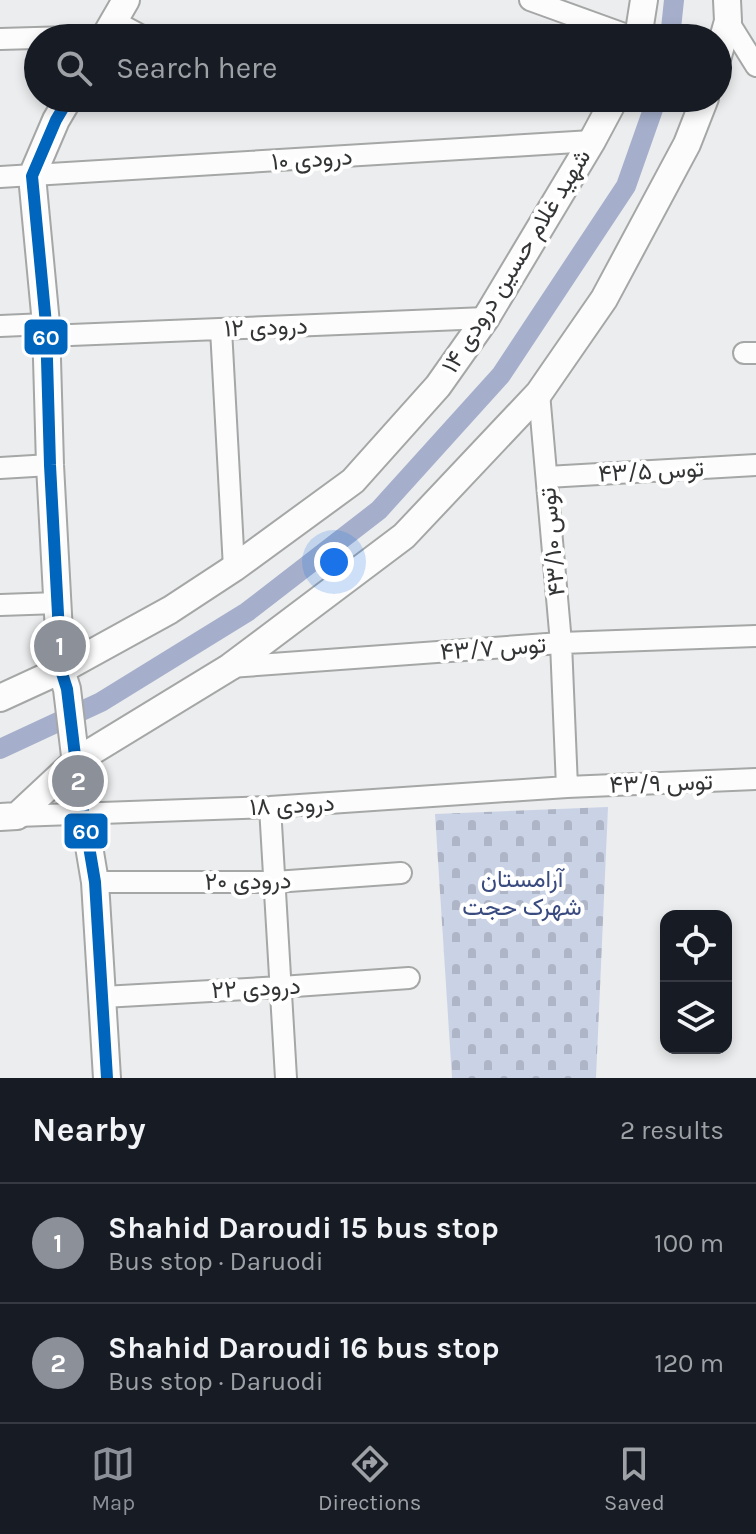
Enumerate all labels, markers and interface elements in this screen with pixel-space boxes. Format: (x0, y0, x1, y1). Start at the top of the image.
search box (24, 24, 732, 112)
icon: search (52, 46, 96, 90)
text: Search here (116, 50, 277, 86)
street label: درودی ۱۰ (271, 142, 354, 177)
street label: شهید غلام حسین درودی ۱۴ (436, 144, 598, 379)
street label: درودی ۱۲ (224, 312, 308, 343)
line badge: 60 (23, 318, 69, 356)
text: 60 (32, 325, 60, 351)
street label: توس ۴۳/۵ (597, 454, 705, 489)
street label: توس ۴۳/۱۰ (533, 486, 572, 598)
your location (314, 542, 354, 582)
pin: 1 (34, 616, 86, 676)
street label: توس ۴۳/۷ (439, 630, 547, 667)
pin: 2 (52, 751, 104, 811)
street label: توس ۴۳/۹ (609, 767, 713, 800)
street label: درودی ۱۸ (249, 789, 335, 822)
line badge: 60 (63, 812, 109, 850)
text: 60 (72, 819, 100, 845)
park label: آرامستان شهرک حجت (462, 865, 582, 922)
street label: درودی ۲۰ (204, 866, 292, 897)
map controls (660, 910, 732, 1054)
button: locate (660, 910, 732, 982)
street label: درودی ۲۲ (211, 972, 301, 1005)
button: layers (660, 982, 732, 1054)
text: Nearby (32, 1110, 146, 1150)
text: 2 results (620, 1115, 724, 1146)
text: Shahid Daroudi 15 bus stop (108, 1210, 499, 1246)
text: 1 (53, 1228, 63, 1259)
text: 100 m (654, 1228, 724, 1259)
text: Bus stop · Daruodi (108, 1246, 324, 1277)
text: Shahid Daroudi 16 bus stop (108, 1330, 500, 1366)
text: 2 (50, 1348, 66, 1379)
text: 120 m (654, 1348, 724, 1379)
text: Bus stop · Daruodi (108, 1366, 324, 1397)
tab: Map (91, 1442, 135, 1516)
tab: Directions (318, 1442, 421, 1516)
tab: Saved (604, 1442, 665, 1516)

